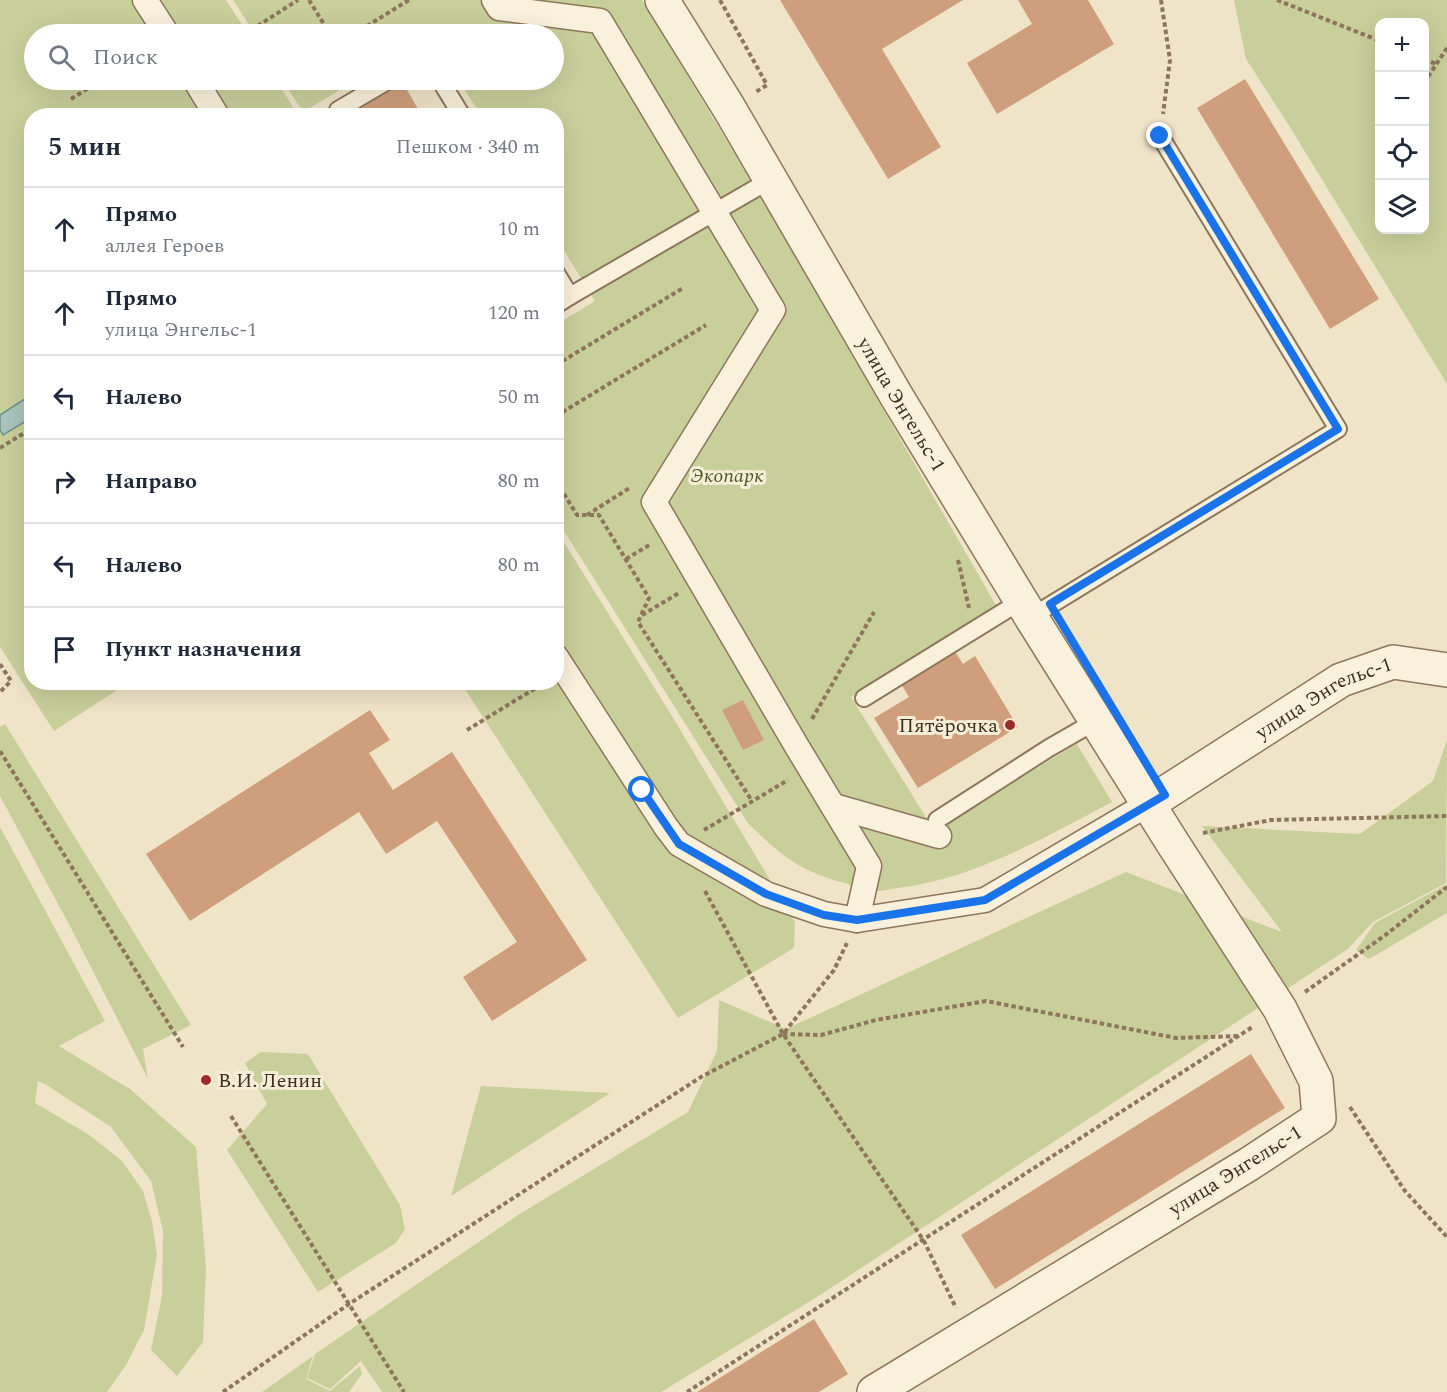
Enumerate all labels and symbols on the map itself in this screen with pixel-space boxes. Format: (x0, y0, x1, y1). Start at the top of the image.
route end (1146, 122, 1172, 148)
street label: улица Энгельс-1 (849, 331, 953, 478)
park label: Экопарк (690, 461, 764, 491)
street label: улица Энгельс-1 (1249, 650, 1396, 748)
place label: Пятёрочка (898, 711, 998, 741)
marker: Пятёрочка (1003, 718, 1017, 732)
route start (628, 776, 654, 802)
place label: В.И. Ленин (218, 1066, 322, 1096)
marker: В.И. Ленин (199, 1073, 213, 1087)
street label: улица Энгельс-1 (1162, 1118, 1308, 1224)

